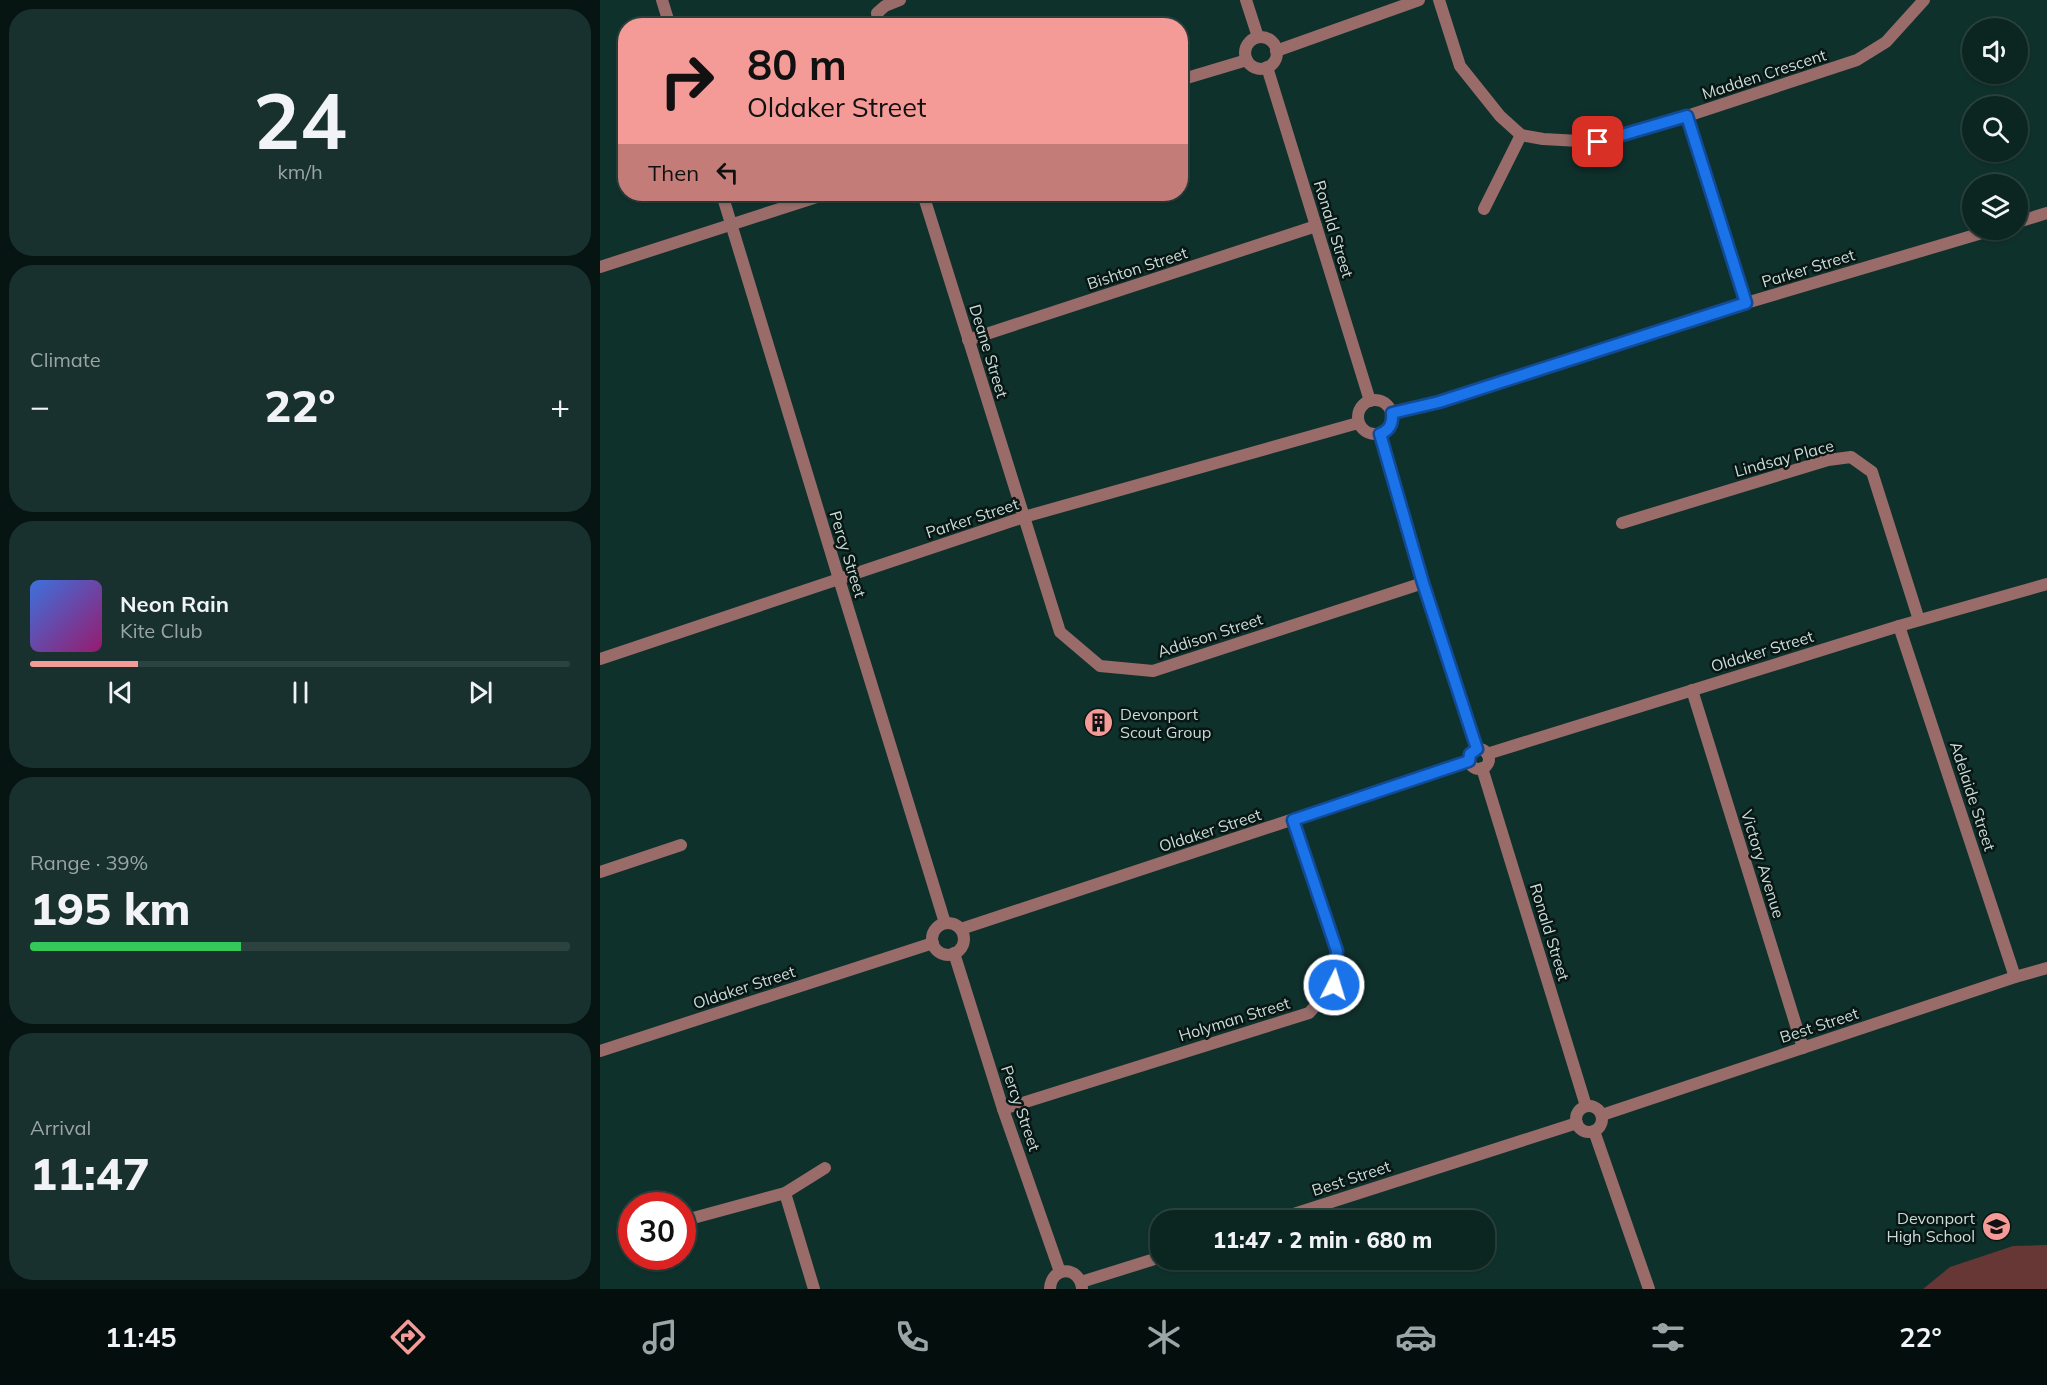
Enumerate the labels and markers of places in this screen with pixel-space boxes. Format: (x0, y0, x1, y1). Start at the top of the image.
pin (1572, 116, 1623, 167)
place label: Devonport Scout Group (1120, 704, 1211, 742)
building icon: Devonport Scout Group (1083, 707, 1115, 739)
place label: Devonport High School (1886, 1208, 1975, 1246)
school or university icon: Devonport High School (1980, 1211, 2012, 1243)

